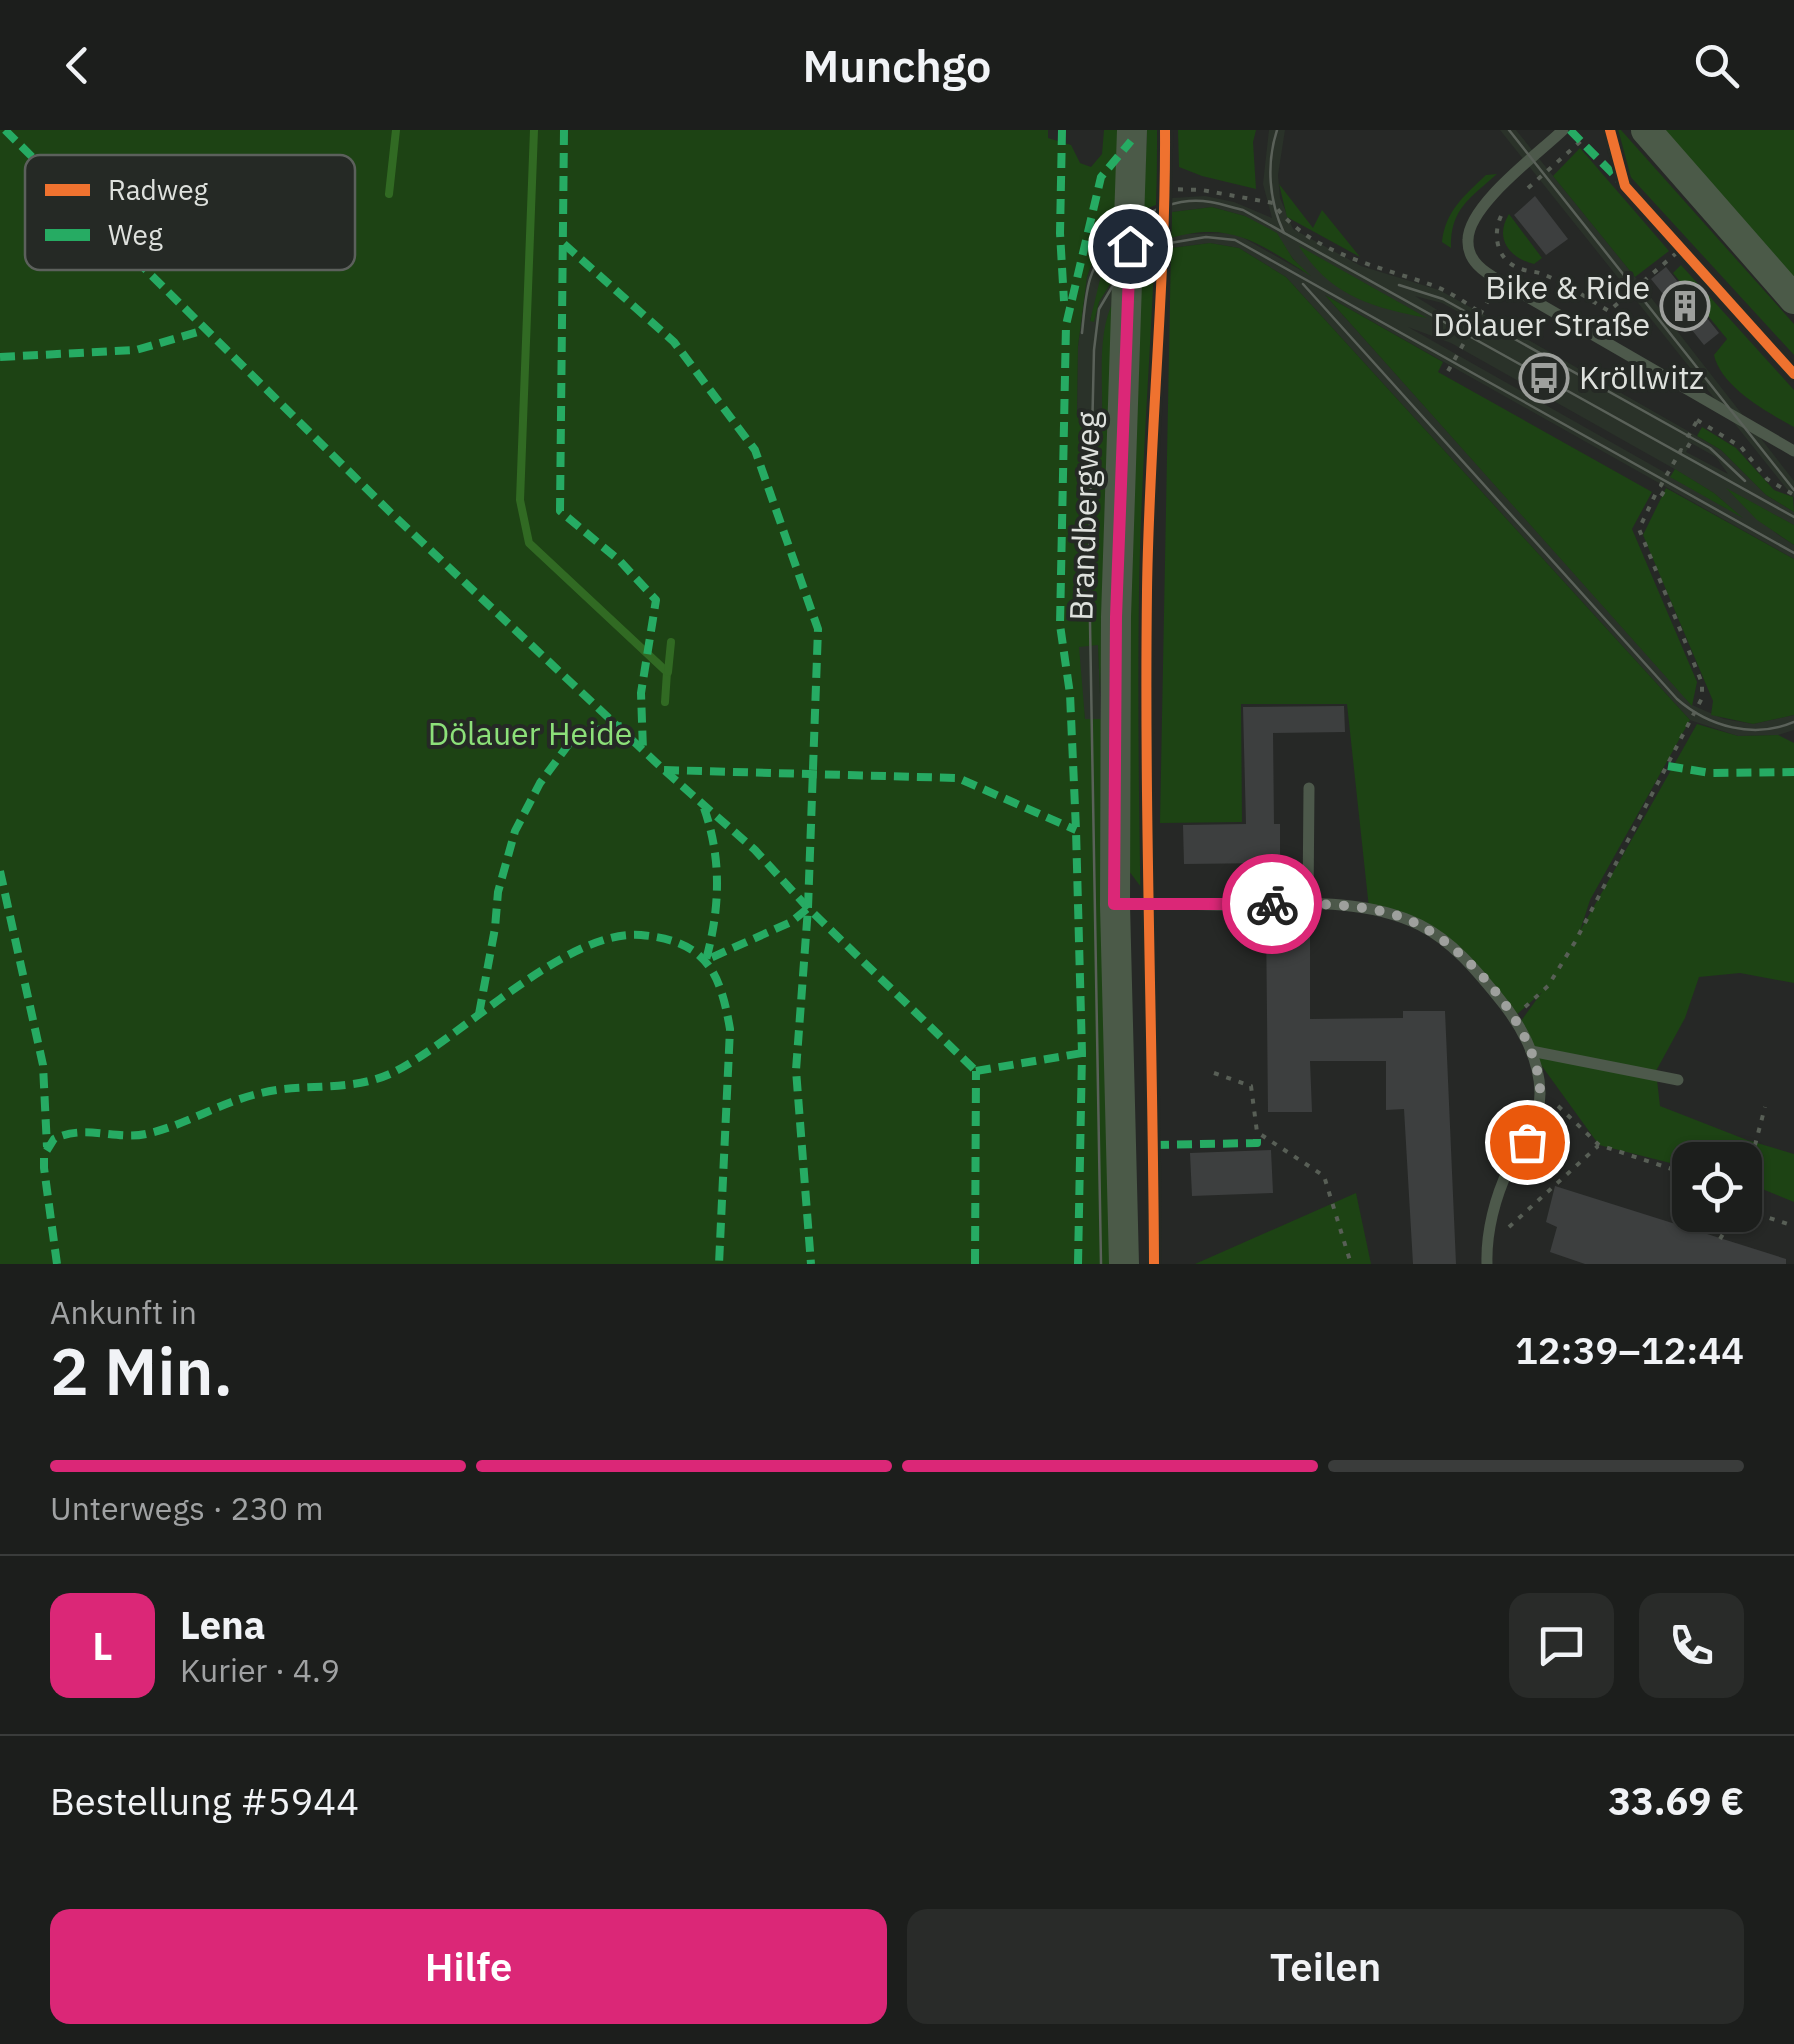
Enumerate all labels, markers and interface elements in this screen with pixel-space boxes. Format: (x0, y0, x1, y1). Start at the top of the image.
text: Munchgo (803, 36, 991, 94)
icon: back (50, 38, 105, 93)
icon: search (1689, 38, 1744, 93)
legend (25, 155, 355, 270)
text: Radweg (108, 171, 209, 208)
pin (1088, 204, 1173, 289)
text: Weg (108, 216, 163, 253)
icon: home (1103, 219, 1158, 274)
place label: Bike & Ride Dölauer Straße (1433, 266, 1650, 345)
building icon: Bike & Ride Dölauer Straße (1659, 280, 1711, 332)
bus stop icon: Kröllwitz (1518, 352, 1570, 404)
place label: Kröllwitz (1579, 356, 1704, 398)
street label: Brandbergweg (1059, 411, 1109, 621)
park label: Dölauer Heide (428, 712, 632, 754)
courier (1222, 854, 1322, 954)
icon: bike (1245, 877, 1300, 932)
pin (1485, 1100, 1570, 1185)
icon: bag (1500, 1115, 1555, 1170)
map controls (1672, 1142, 1762, 1232)
button: locate (1672, 1142, 1762, 1232)
text: Ankunft in (50, 1291, 197, 1333)
text: 12:39–12:44 (1515, 1325, 1744, 1374)
text: 2 Min. (50, 1328, 233, 1413)
text: Unterwegs · 230 m (50, 1487, 324, 1529)
button: chat (1509, 1593, 1614, 1698)
button: phone (1639, 1593, 1744, 1698)
text: Lena (180, 1600, 265, 1649)
text: L (92, 1621, 113, 1670)
text: Kurier · 4.9 (180, 1649, 340, 1691)
text: Bestellung #5944 (50, 1776, 359, 1825)
text: 33.69 € (1608, 1776, 1744, 1825)
button: Hilfe (50, 1909, 887, 2024)
button: Teilen (907, 1909, 1744, 2024)

